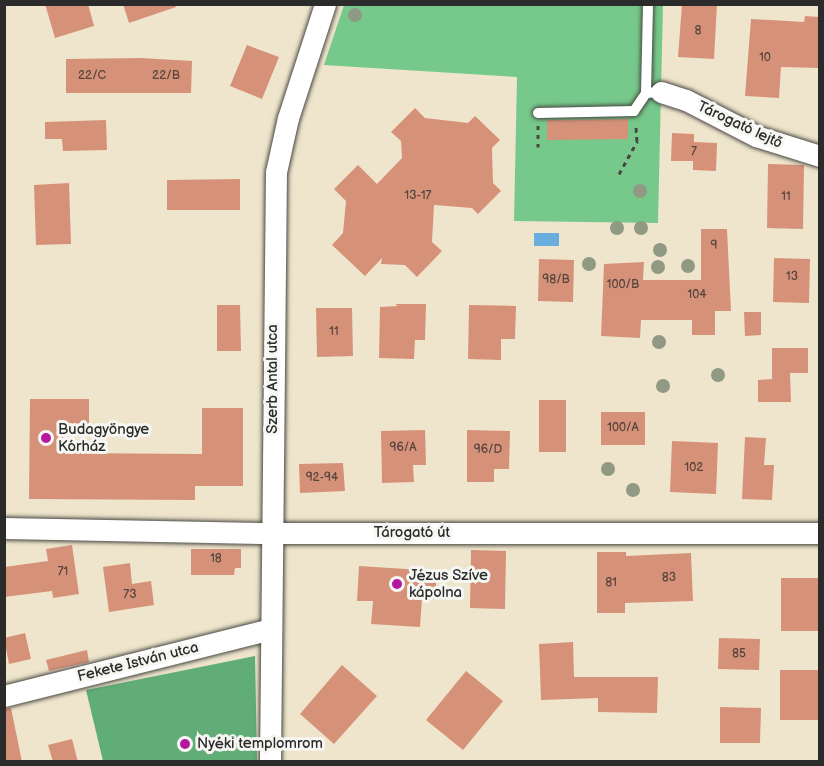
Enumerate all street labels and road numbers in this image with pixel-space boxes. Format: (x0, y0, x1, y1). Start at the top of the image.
street label: Tárogató lejtő (695, 97, 785, 153)
street label: Szerb Antal utca (264, 324, 282, 434)
street label: Tárogató út (374, 524, 450, 542)
street label: Fekete István utca (76, 638, 200, 686)

